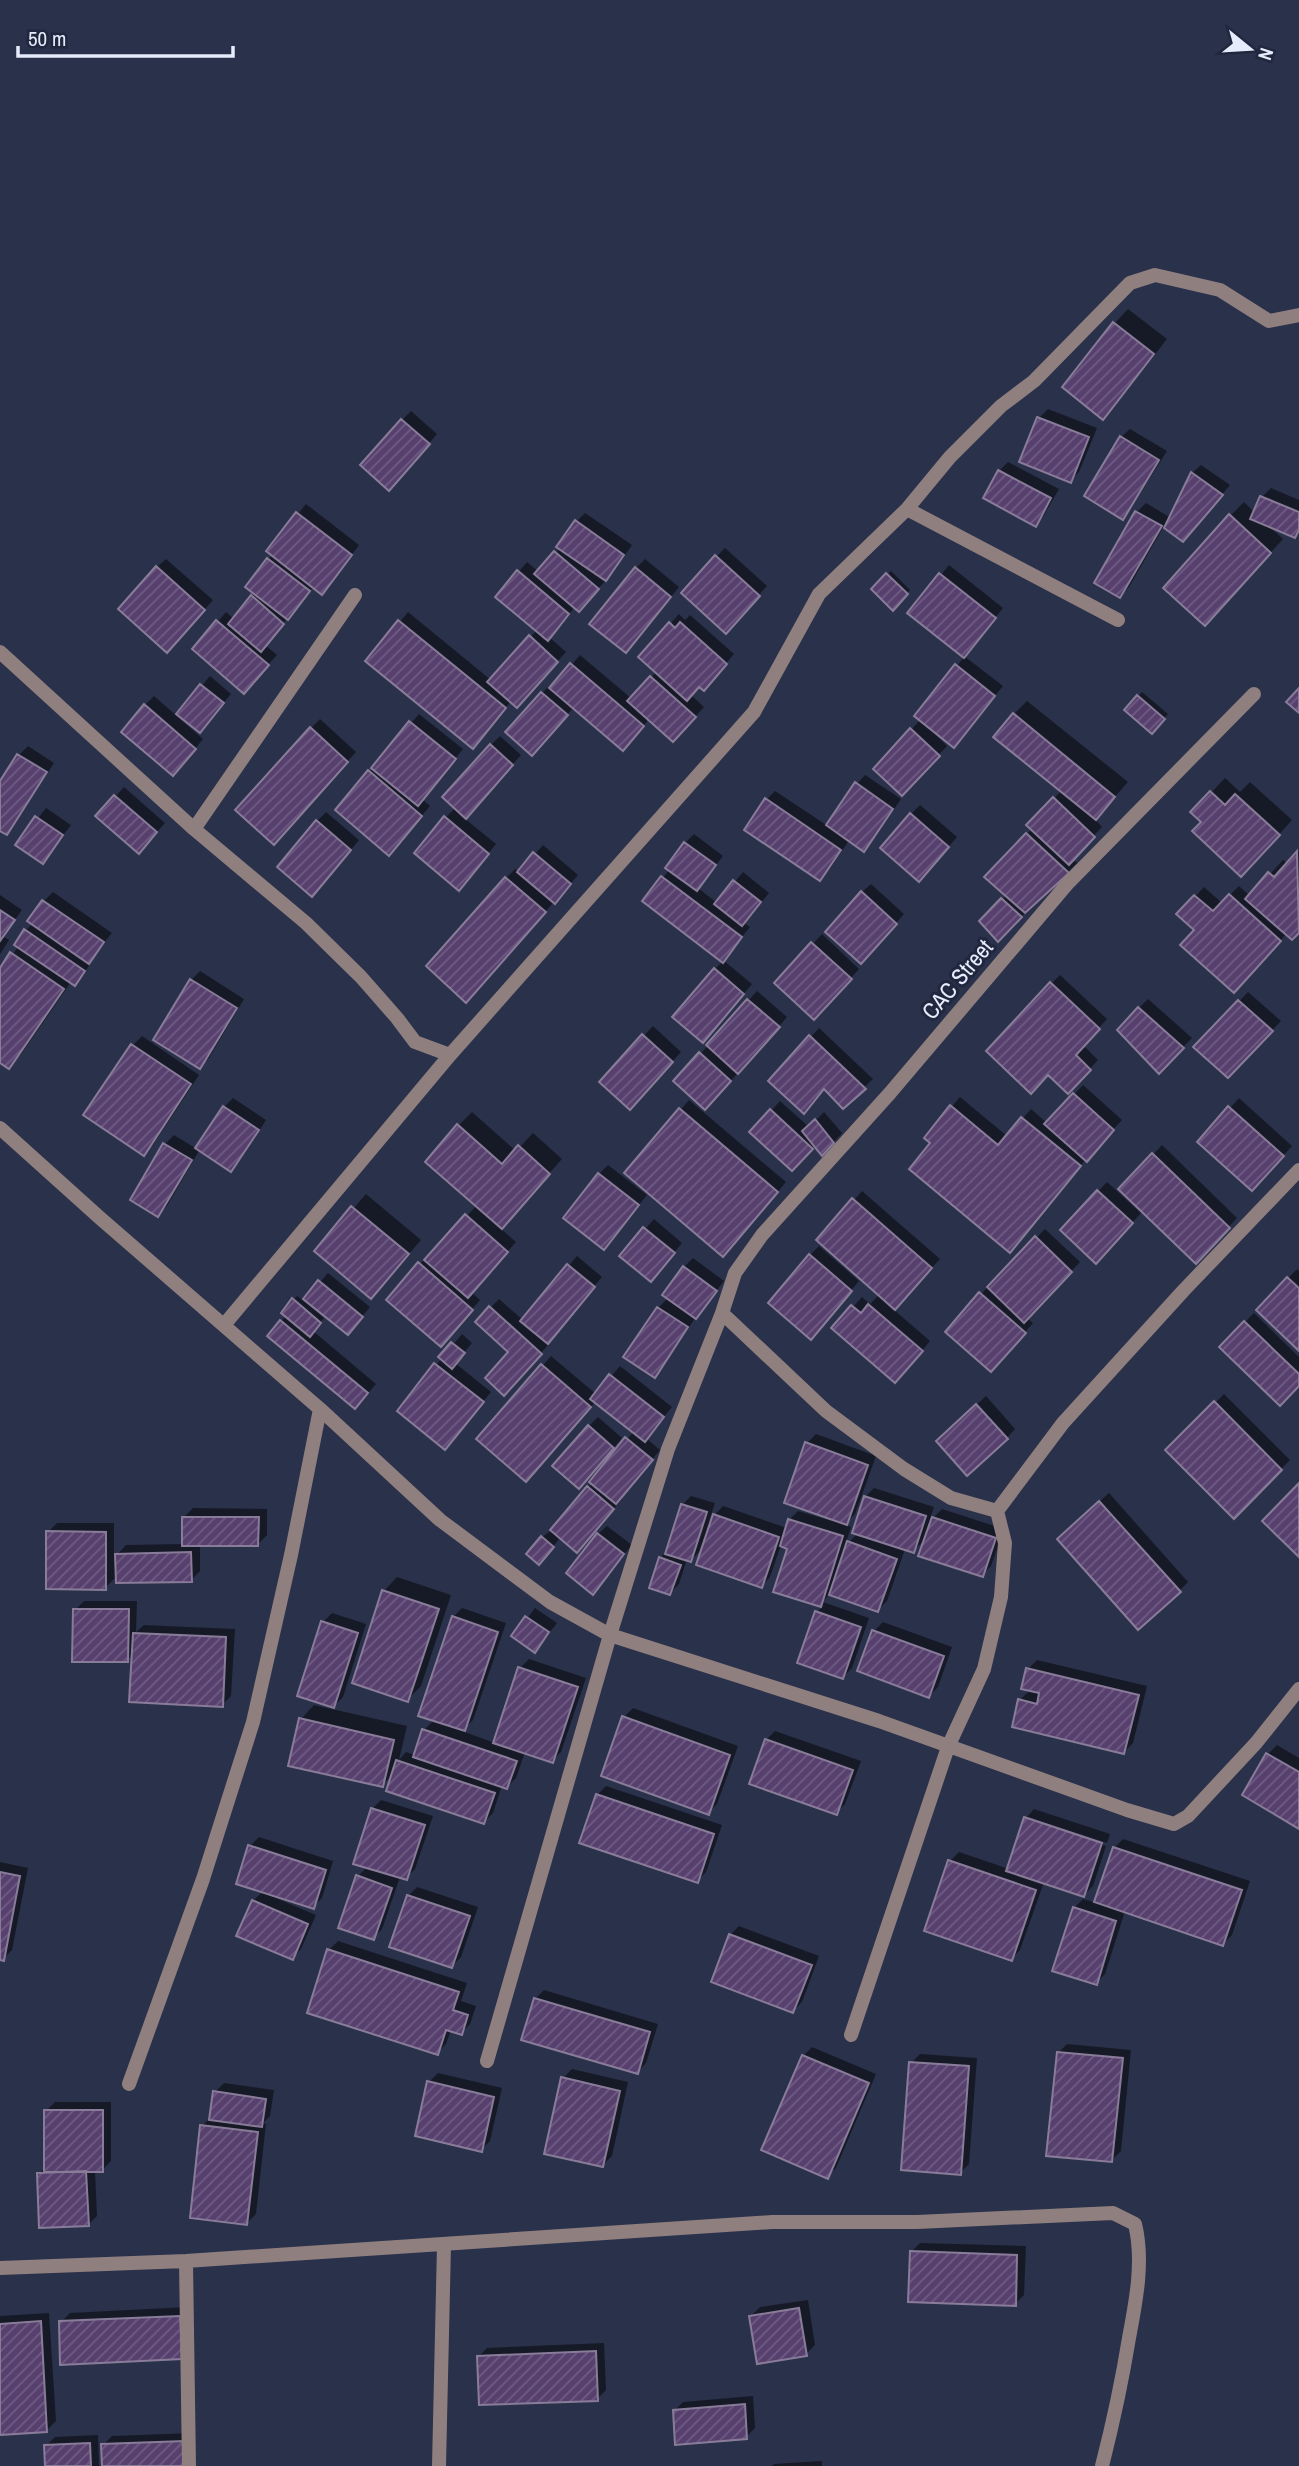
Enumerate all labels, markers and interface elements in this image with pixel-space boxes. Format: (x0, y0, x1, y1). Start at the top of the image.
scale bar (18, 14, 233, 58)
north arrow (1215, 14, 1285, 84)
text: 50 m (28, 24, 66, 53)
text: N (1252, 45, 1280, 64)
street label: CAC Street (914, 933, 1000, 1025)

